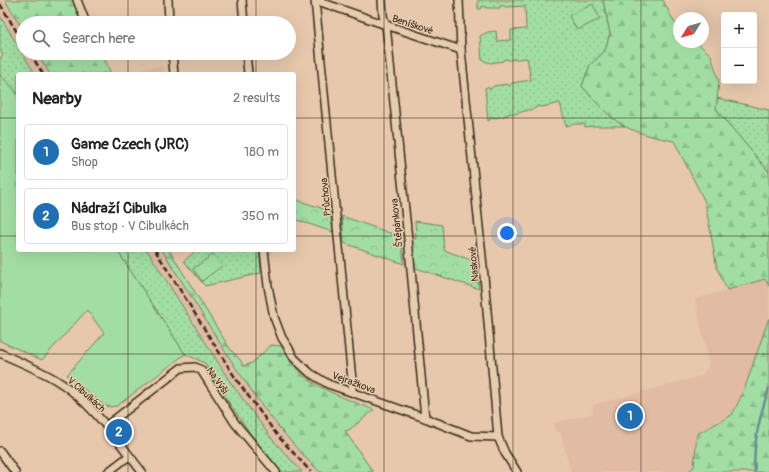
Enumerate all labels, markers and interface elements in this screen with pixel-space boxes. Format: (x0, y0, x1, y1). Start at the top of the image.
north arrow (673, 12, 709, 48)
map controls (721, 12, 757, 84)
button: + (721, 12, 757, 48)
street label: Beníškové (391, 13, 435, 37)
search box (16, 16, 296, 60)
icon: search (30, 27, 52, 49)
text: Search here (62, 29, 135, 48)
button: − (721, 48, 757, 84)
text: Nearby (32, 88, 81, 109)
text: 2 results (233, 90, 280, 106)
text: Game Czech (JRC) (71, 135, 189, 154)
text: 1 (43, 144, 49, 160)
text: 180 m (244, 144, 279, 160)
text: Shop (71, 154, 98, 170)
street label: Průchova (318, 177, 334, 217)
street label: Štěpánkova (386, 198, 406, 248)
text: Nádraží Cibulka (71, 199, 167, 218)
text: 2 (42, 208, 50, 224)
text: 350 m (241, 208, 279, 224)
text: Bus stop · V Cibulkách (71, 218, 189, 234)
your location (497, 223, 517, 243)
street label: Naskové (466, 246, 482, 282)
street label: Na Výši (204, 365, 231, 397)
street label: Vejražkova (330, 370, 377, 396)
street label: V Cibulkách (65, 375, 108, 415)
pin: 1 (617, 401, 643, 431)
pin: 2 (106, 417, 132, 447)

